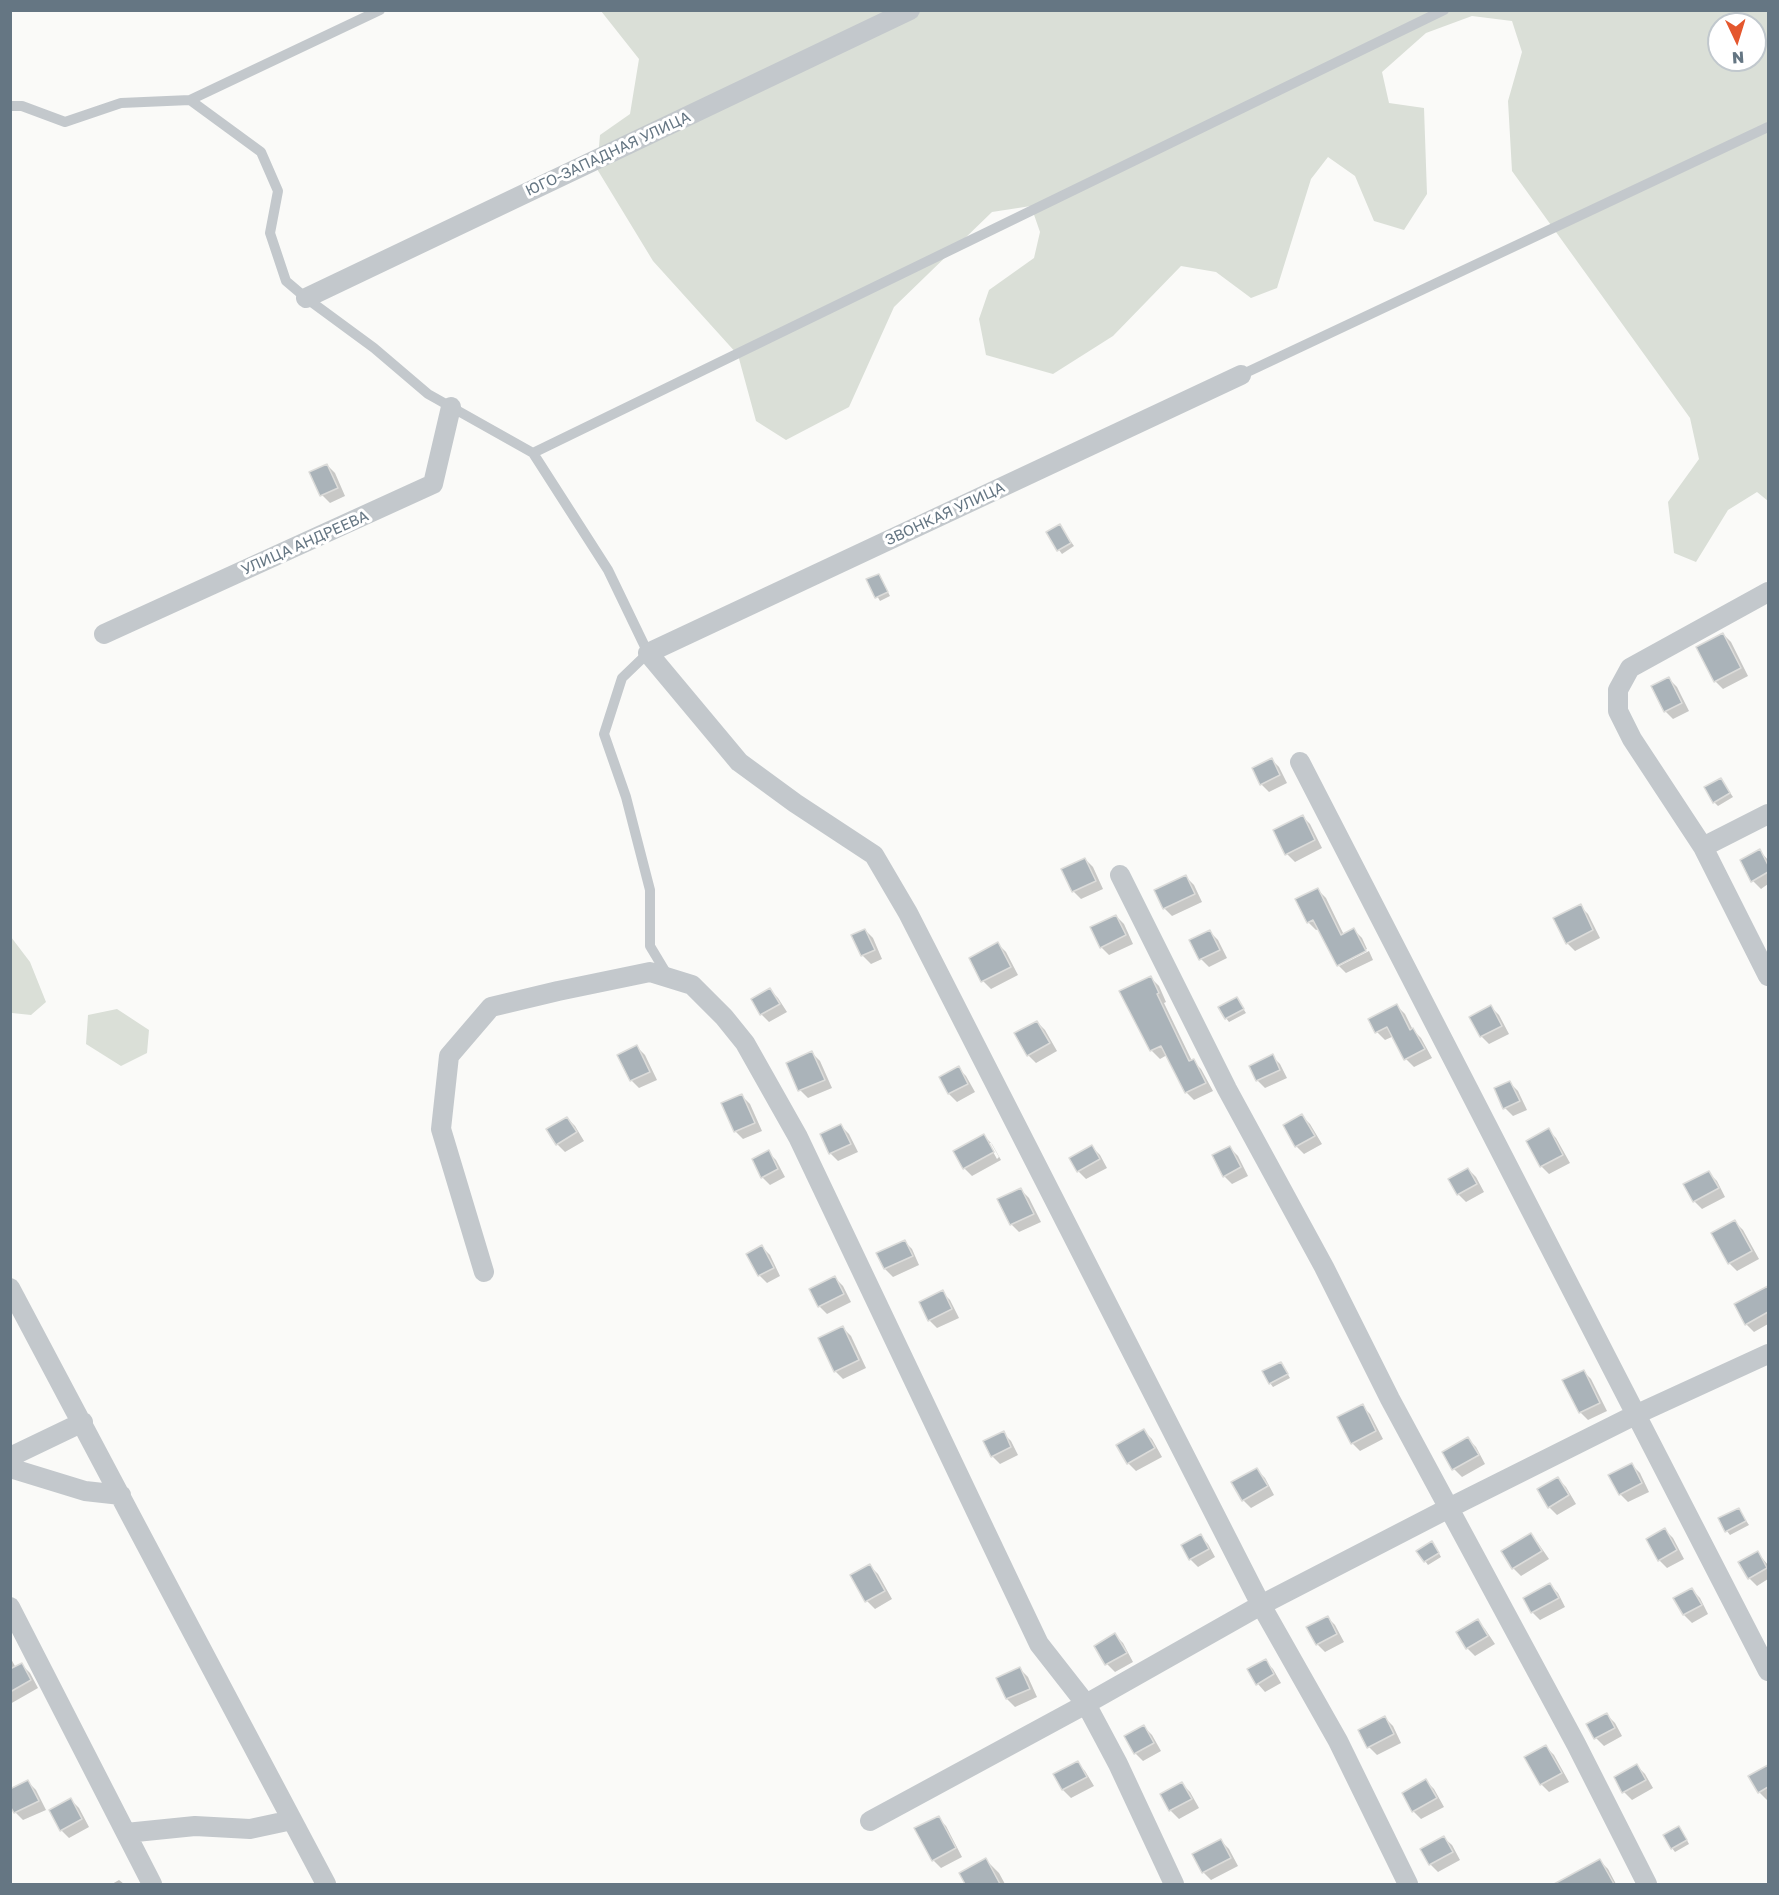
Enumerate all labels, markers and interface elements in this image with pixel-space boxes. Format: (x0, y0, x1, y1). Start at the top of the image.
north arrow (1707, 12, 1767, 72)
text: N (1731, 48, 1745, 68)
street label: ЮГО-ЗАПАДНАЯ УЛИЦА (523, 108, 693, 200)
street label: ЗВОНКАЯ УЛИЦА (882, 478, 1008, 550)
street label: УЛИЦА АНДРЕЕВА (239, 507, 371, 579)

